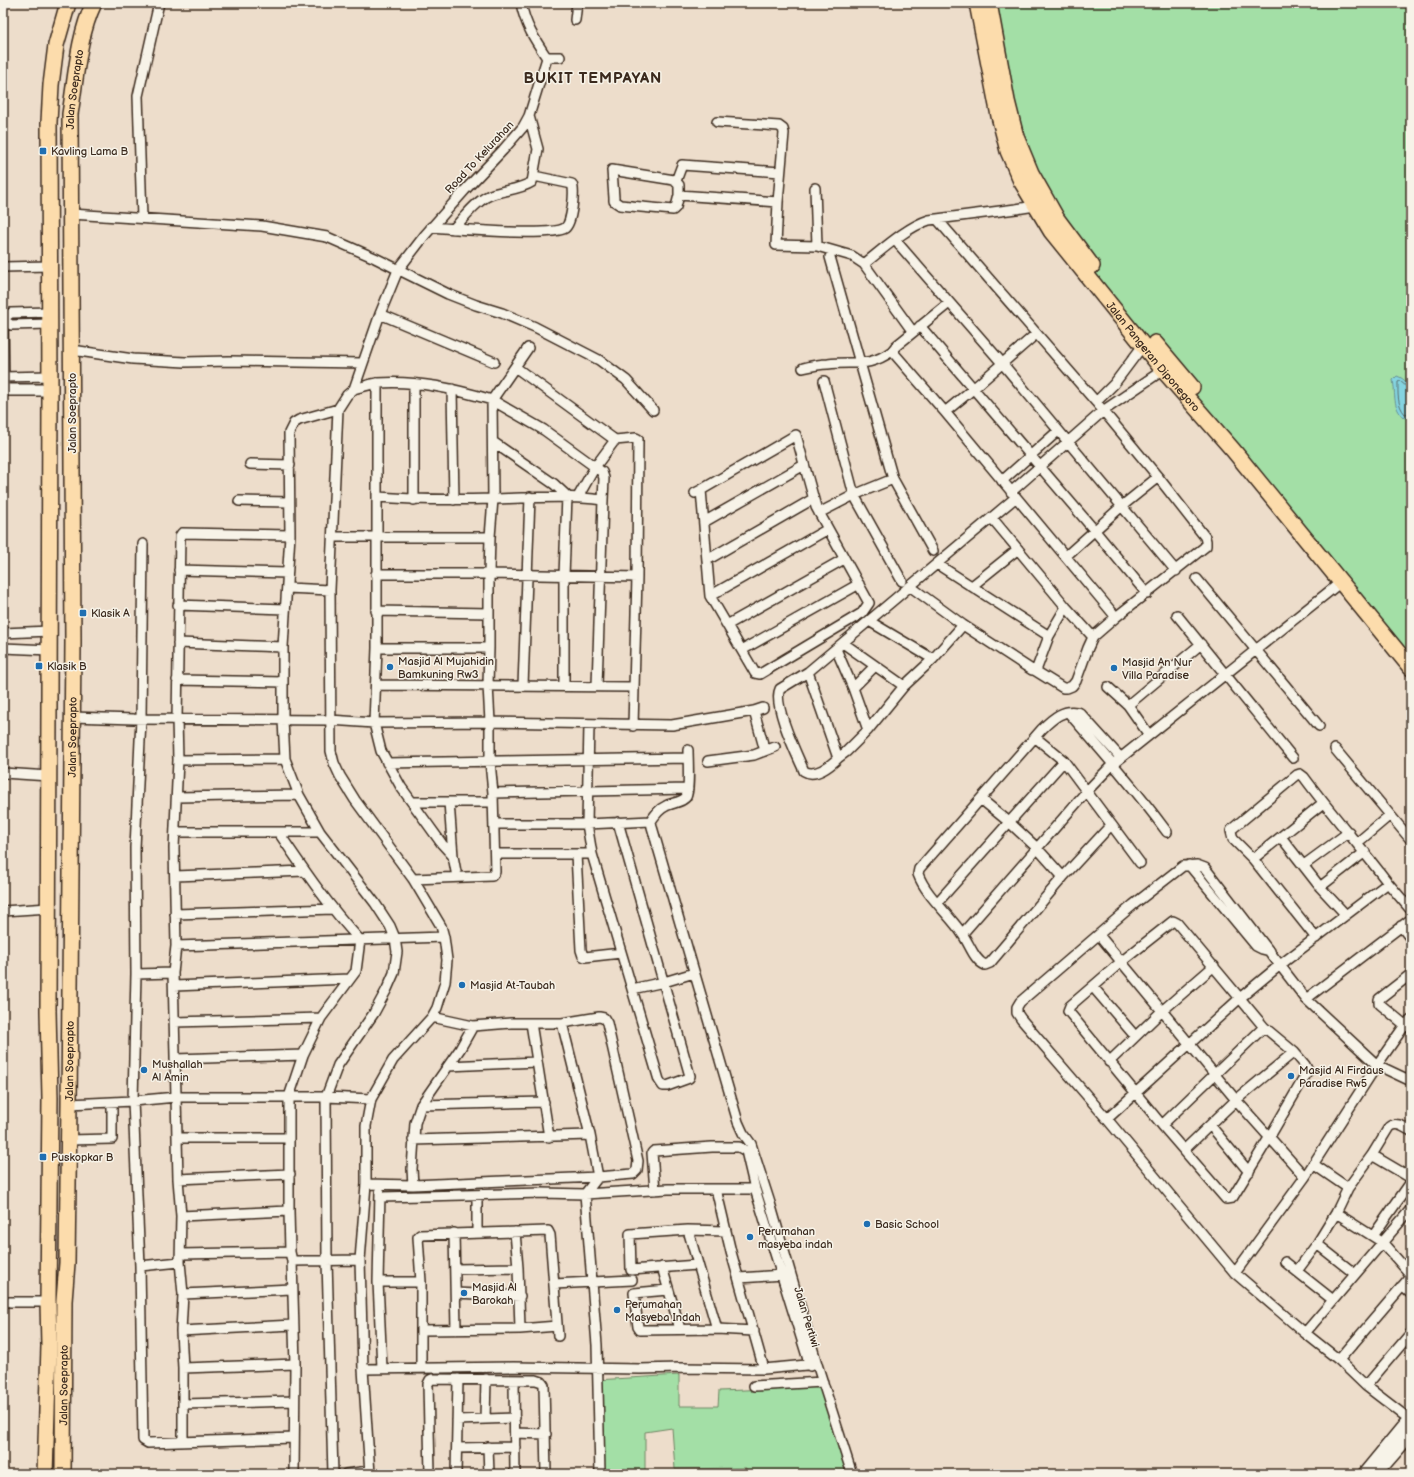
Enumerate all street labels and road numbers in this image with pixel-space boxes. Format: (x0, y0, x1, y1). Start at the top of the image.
street label: Jalan Soeprapto (64, 48, 87, 130)
street label: Road To Kelurahan (442, 118, 516, 196)
street label: Jalan Pangeran Diponegoro (1103, 299, 1202, 414)
street label: Jalan Soeprapto (66, 373, 79, 453)
street label: Jalan Soeprapto (66, 697, 80, 778)
street label: Jalan Soeprapto (63, 1021, 77, 1102)
street label: Jalan Pertiwi (791, 1285, 822, 1349)
street label: Jalan Soeprapto (57, 1345, 71, 1425)

